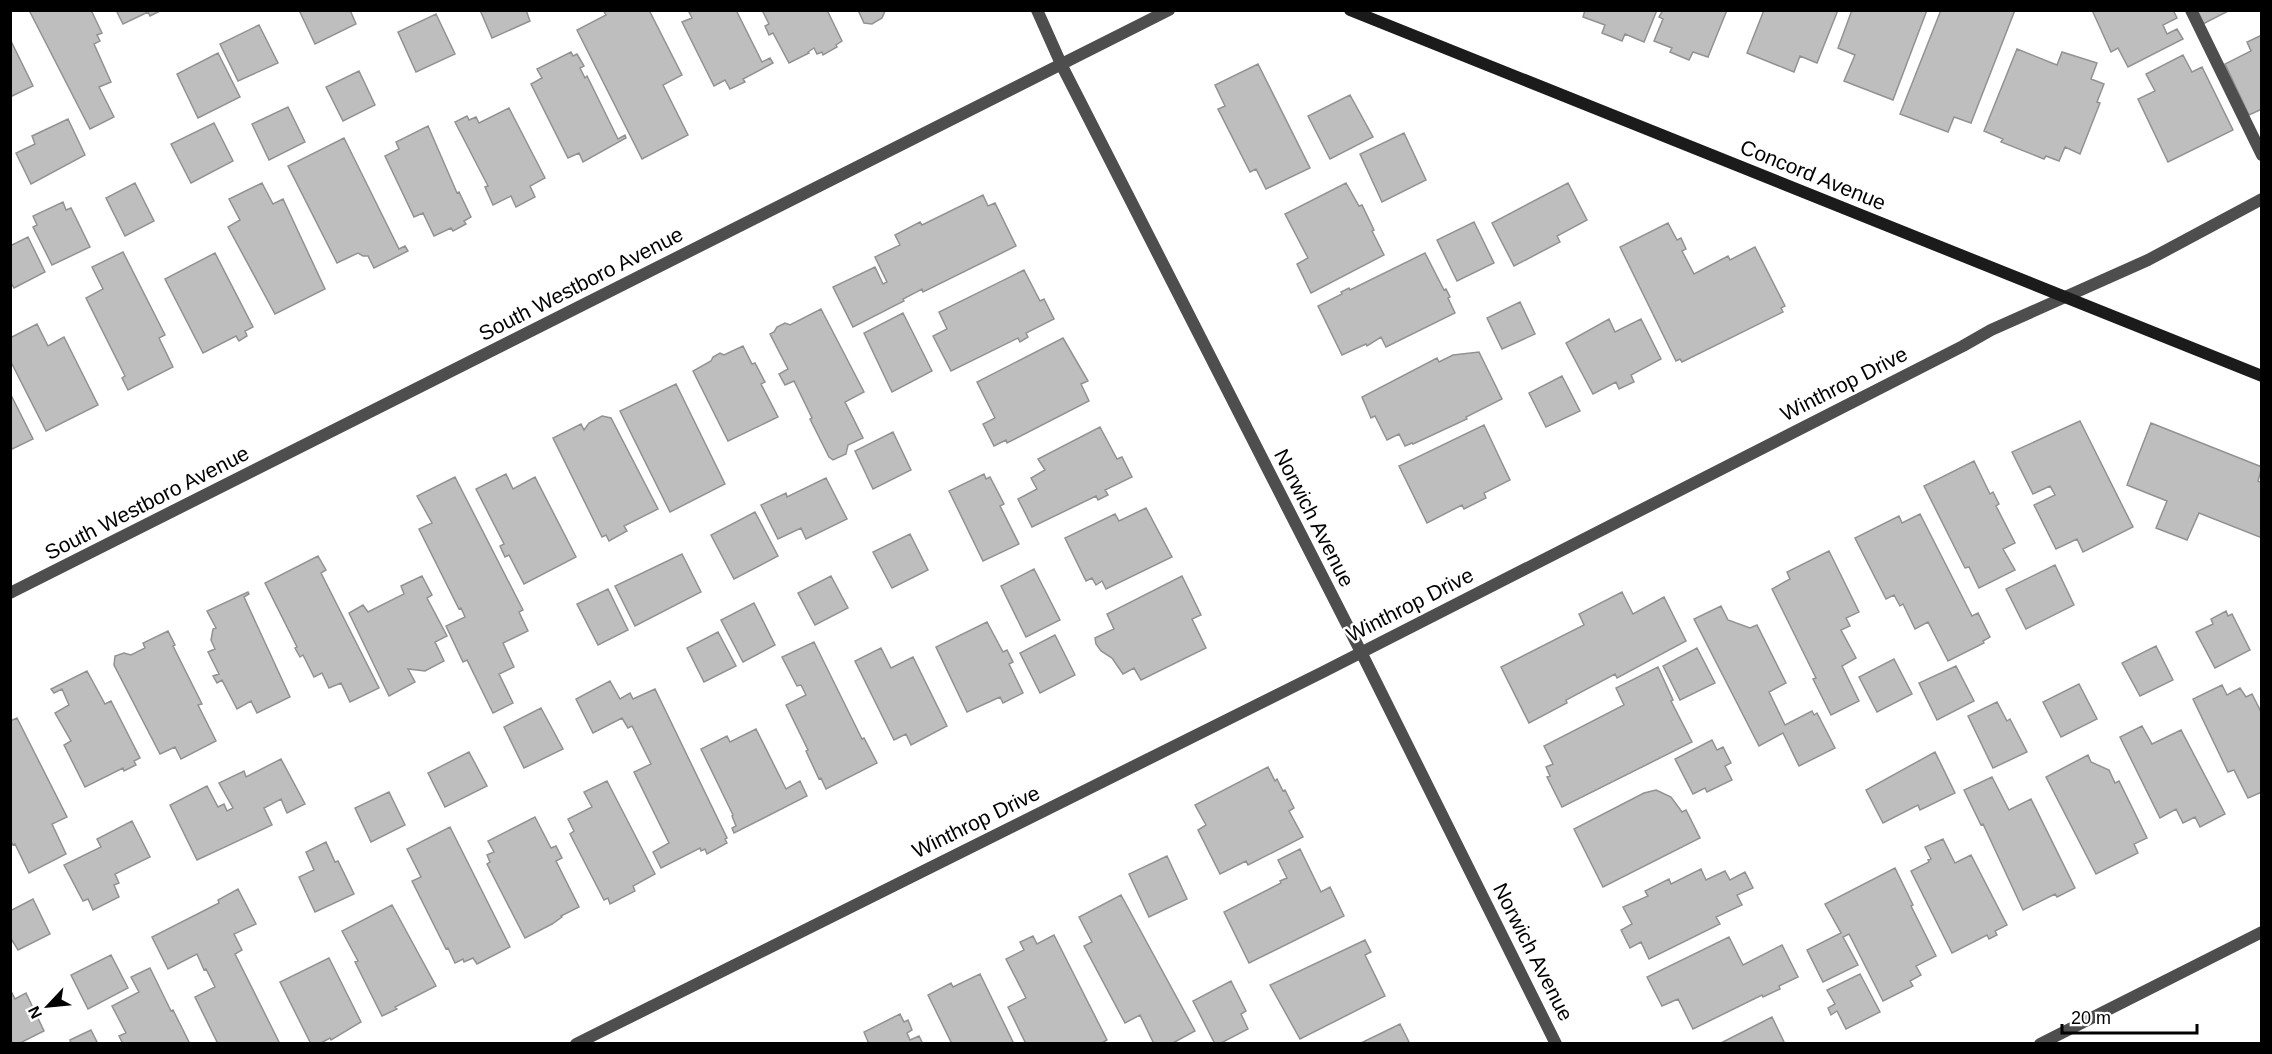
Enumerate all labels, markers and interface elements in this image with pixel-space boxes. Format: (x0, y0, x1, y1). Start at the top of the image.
street label: Concord Avenue (1737, 135, 1889, 214)
street label: South Westboro Avenue (475, 222, 687, 345)
street label: Winthrop Drive (1777, 342, 1911, 425)
street label: South Westboro Avenue (41, 441, 253, 564)
street label: Norwich Avenue (1270, 445, 1359, 590)
street label: Winthrop Drive (1343, 563, 1477, 646)
street label: Winthrop Drive (908, 781, 1043, 862)
street label: Norwich Avenue (1489, 879, 1578, 1024)
north arrow (18, 976, 78, 1036)
scale bar (2062, 997, 2197, 1035)
text: N (25, 1003, 45, 1021)
text: 20 m (2071, 1008, 2111, 1028)

